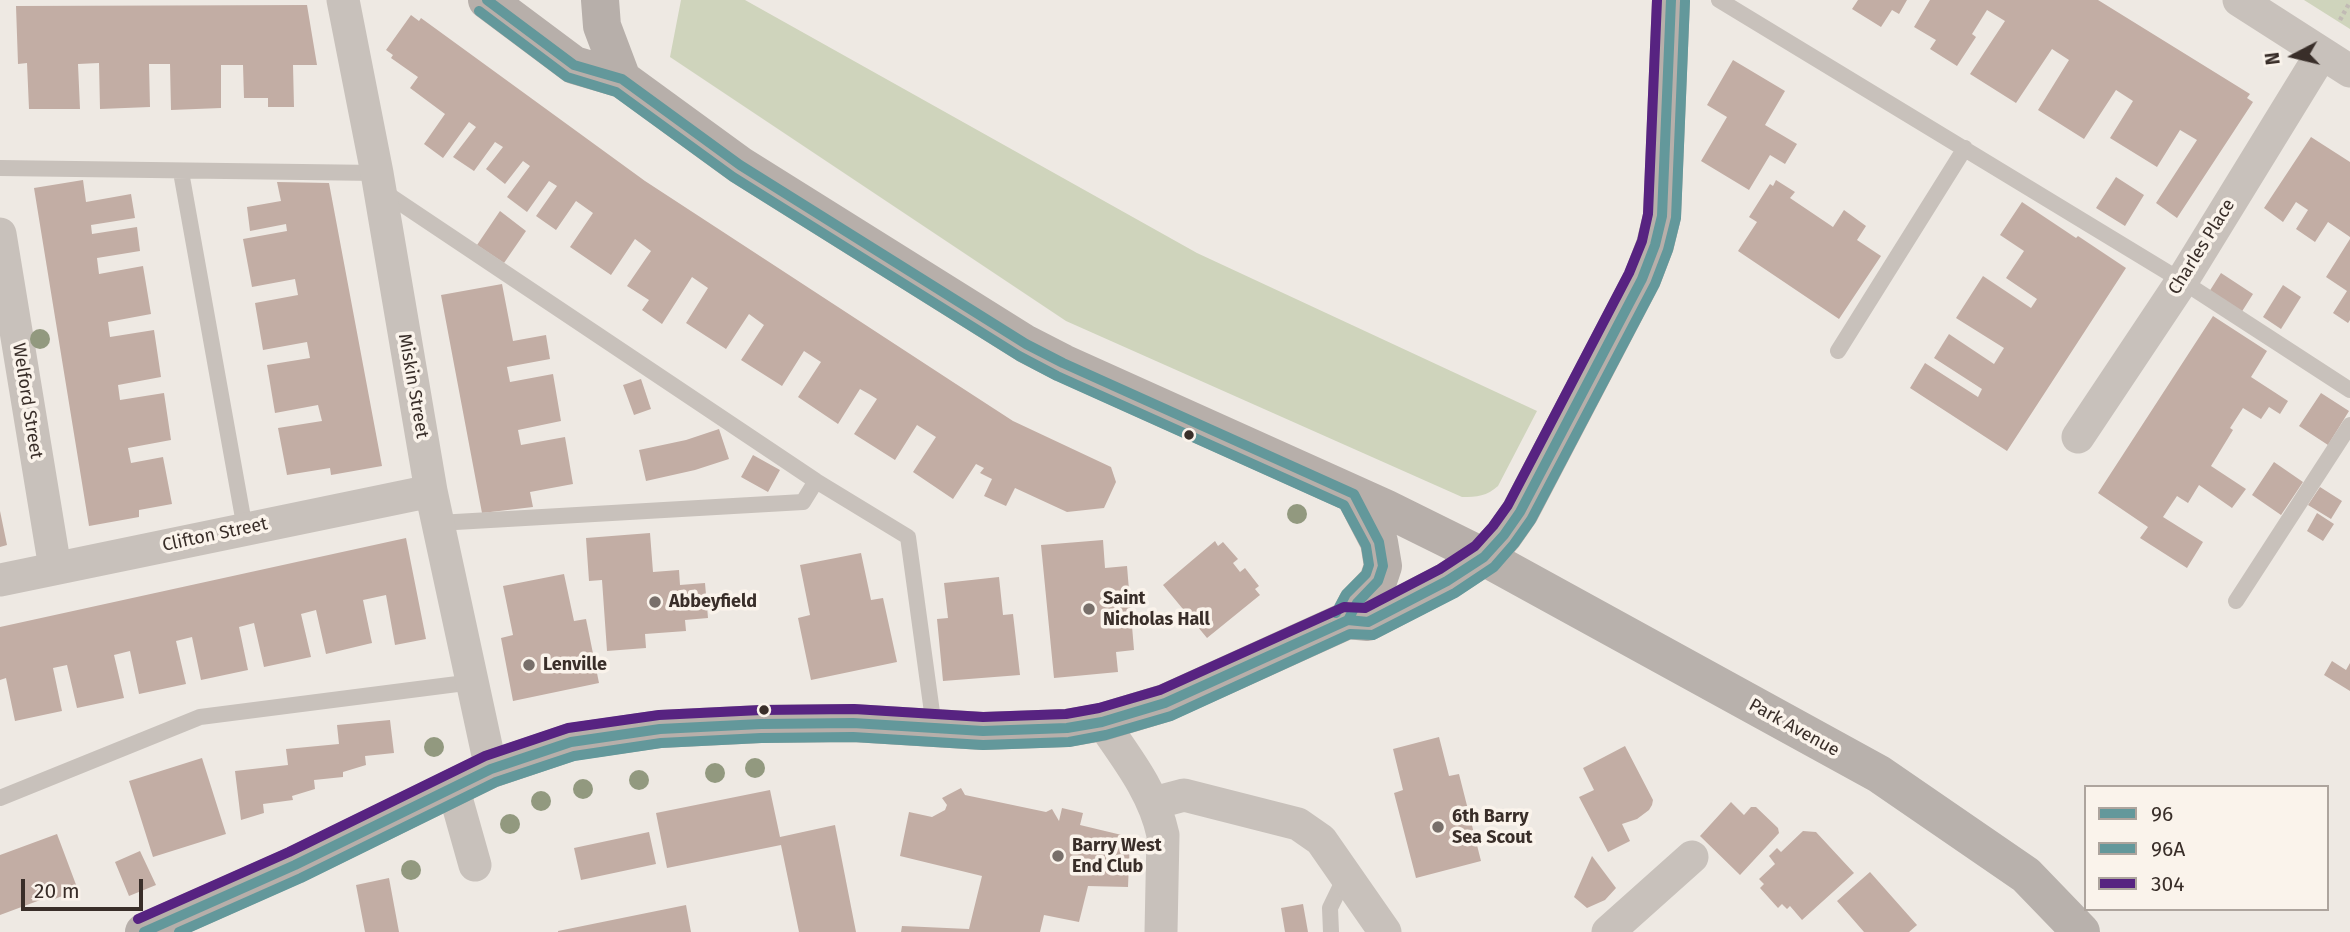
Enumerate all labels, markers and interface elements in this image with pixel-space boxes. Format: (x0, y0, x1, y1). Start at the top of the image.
north arrow (2259, 21, 2329, 91)
text: N (2260, 51, 2285, 66)
street label: Charles Place (2164, 195, 2240, 299)
street label: Miskin Street (393, 332, 433, 440)
street label: Welford Street (7, 342, 47, 460)
unlabelled marker (1182, 428, 1196, 442)
street label: Clifton Street (160, 513, 270, 557)
place label: Saint Nicholas Hall (1103, 588, 1210, 630)
place label: Abbeyfield (669, 591, 757, 613)
marker: Abbeyfield (647, 594, 663, 610)
marker: Saint Nicholas Hall (1081, 601, 1097, 617)
place label: Lenville (543, 654, 607, 676)
marker: Lenville (521, 657, 537, 673)
street label: Park Avenue (1745, 694, 1843, 762)
unlabelled marker (757, 703, 771, 717)
legend (2084, 785, 2329, 911)
text: 96 (2151, 801, 2173, 827)
place label: 6th Barry Sea Scout (1452, 806, 1532, 848)
marker: 6th Barry Sea Scout (1430, 819, 1446, 835)
place label: Barry West End Club (1072, 835, 1162, 878)
text: 96A (2151, 836, 2185, 862)
marker: Barry West End Club (1050, 848, 1066, 864)
scale bar (24, 866, 147, 910)
text: 304 (2151, 871, 2184, 897)
text: 20 m (34, 878, 80, 904)

